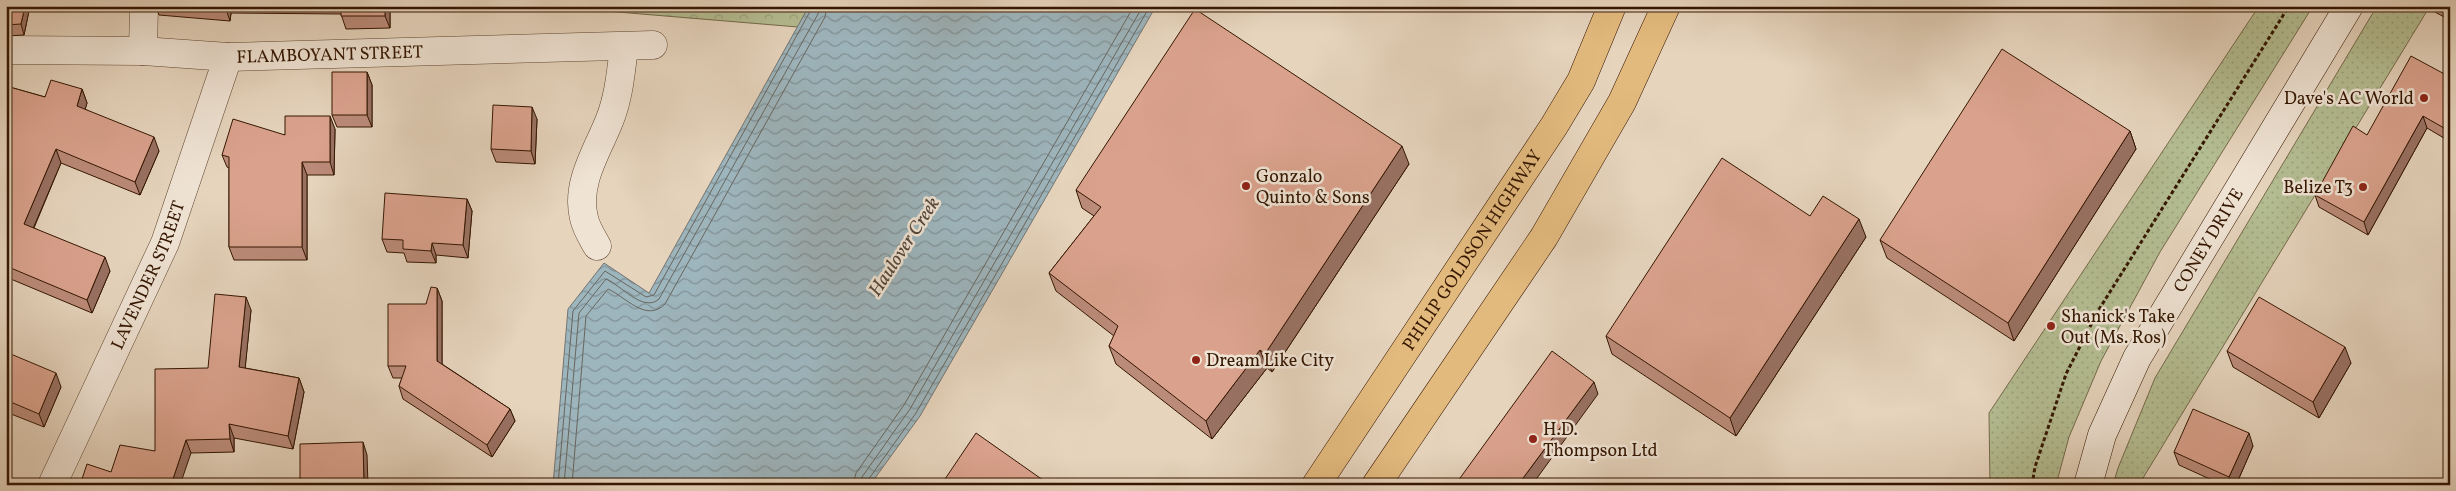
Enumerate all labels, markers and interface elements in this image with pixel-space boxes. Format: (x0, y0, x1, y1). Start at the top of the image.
street label: FLAMBOYANT STREET (236, 40, 424, 71)
place label: Dave's AC World (2284, 87, 2414, 112)
marker: Dave's AC World (2418, 92, 2430, 104)
street label: PHILIP GOLDSON HIGHWAY (1397, 145, 1549, 356)
place label: Gonzalo Quinto & Sons (1256, 165, 1370, 211)
place label: Belize T3 (2283, 176, 2353, 201)
marker: Gonzalo Quinto & Sons (1240, 180, 1252, 192)
marker: Belize T3 (2357, 181, 2369, 193)
street label: CONEY DRIVE (2168, 184, 2250, 298)
water label: Haulover Creek (863, 192, 947, 302)
street label: LAVENDER STREET (106, 197, 192, 354)
place label: Shanick's Take Out (Ms. Ros) (2061, 305, 2175, 351)
marker: Shanick's Take Out (Ms. Ros) (2045, 320, 2057, 332)
place label: Dream Like City (1206, 349, 1334, 374)
marker: Dream Like City (1190, 354, 1202, 366)
place label: H.D. Thompson Ltd (1543, 418, 1658, 464)
marker: H.D. Thompson Ltd (1527, 433, 1539, 445)

